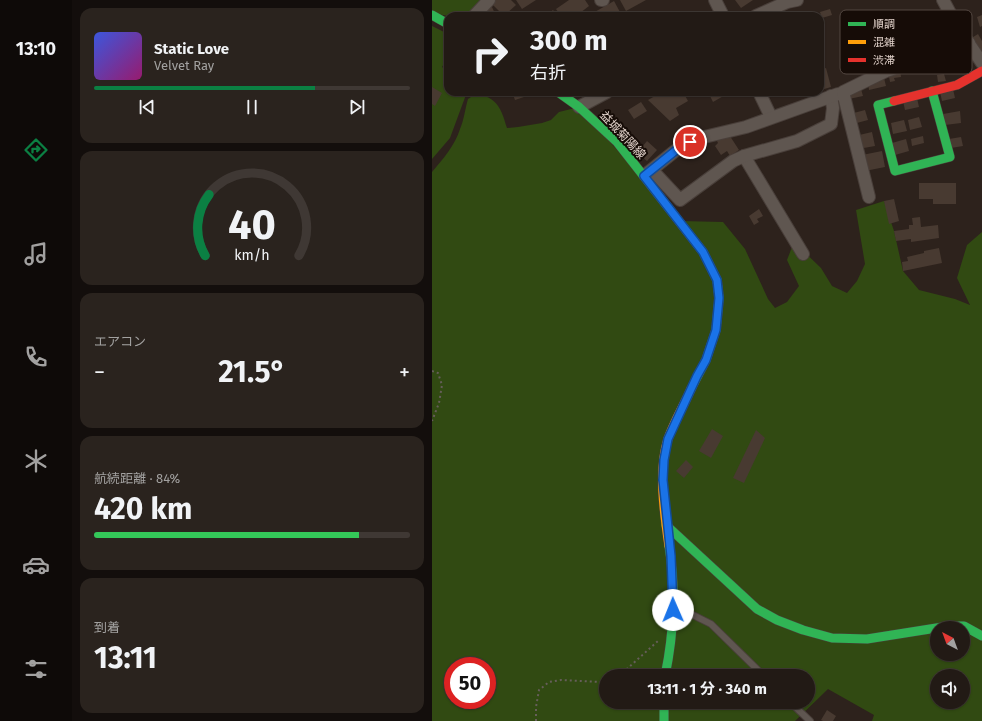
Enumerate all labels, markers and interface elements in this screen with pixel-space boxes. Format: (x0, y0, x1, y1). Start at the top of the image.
legend (840, 10, 972, 74)
text: 順調 (873, 18, 895, 31)
text: 300 m (530, 24, 608, 57)
icon: right (464, 28, 516, 80)
text: 混雑 (873, 36, 895, 49)
text: 13:10 (16, 38, 56, 60)
text: Static Love (154, 40, 229, 58)
text: 渋滞 (873, 54, 895, 67)
text: Velvet Ray (154, 58, 214, 73)
text: 右折 (530, 62, 566, 84)
icon: previous (136, 96, 158, 118)
icon: pause (241, 96, 263, 118)
icon: next (346, 96, 368, 118)
street label: 益城菊陽線 (597, 108, 649, 162)
pin (673, 125, 707, 159)
icon: arrive (679, 131, 701, 153)
icon: directions (22, 136, 50, 164)
text: 40 (228, 200, 276, 250)
icon: music (22, 240, 50, 268)
text: km/h (234, 246, 270, 263)
text: エアコン (94, 334, 146, 349)
icon: phone (22, 343, 50, 371)
text: 21.5° (218, 354, 286, 390)
text: − (94, 359, 105, 386)
text: + (399, 359, 410, 386)
icon: climate (22, 447, 50, 475)
text: 航続距離 · 84% (94, 471, 180, 486)
text: 420 km (94, 491, 192, 527)
icon: car (22, 551, 50, 579)
position arrow (652, 589, 694, 631)
text: 到着 (94, 620, 120, 635)
north arrow (930, 621, 970, 661)
map controls (930, 621, 970, 709)
text: 13:11 (94, 640, 157, 676)
icon: filters (22, 655, 50, 683)
speed limit sign: 50 (444, 657, 496, 709)
button: sound (930, 669, 970, 709)
text: 13:11 · 1 分 · 340 m (647, 680, 767, 698)

